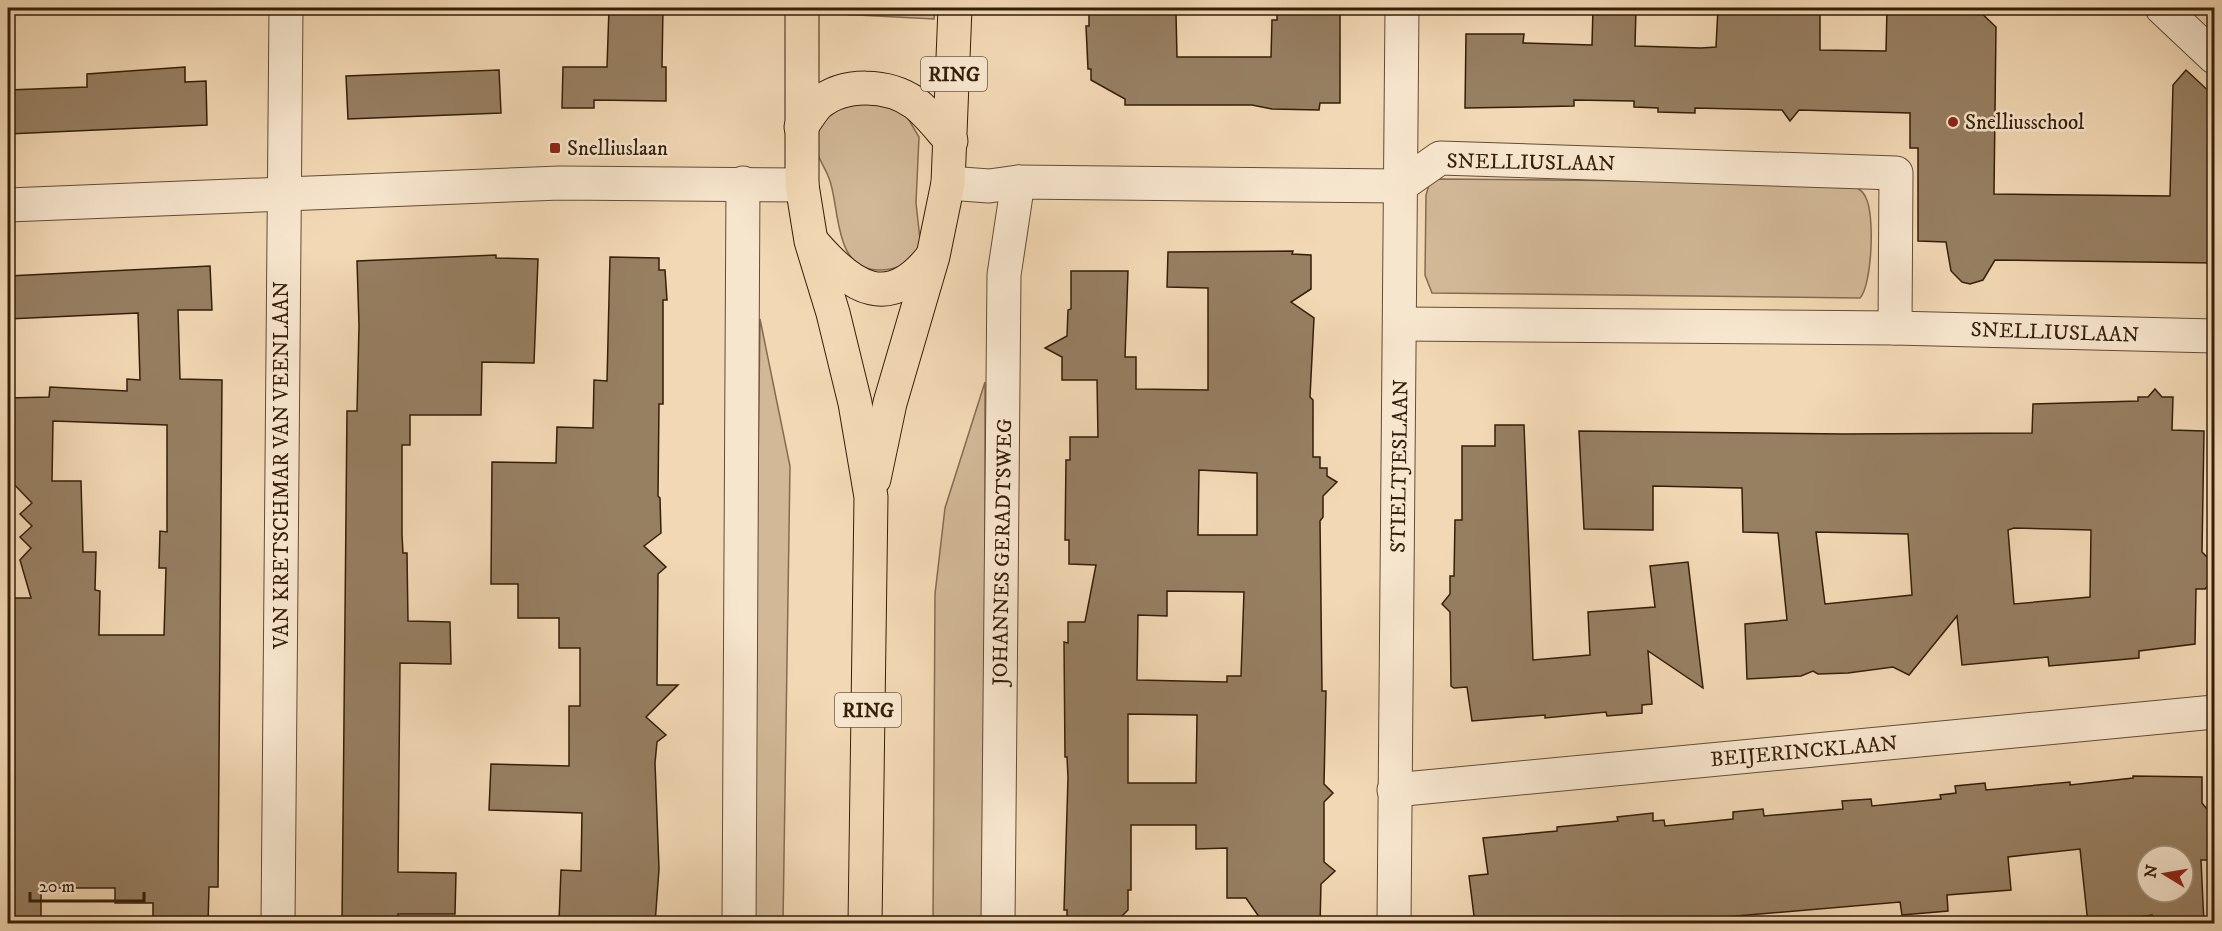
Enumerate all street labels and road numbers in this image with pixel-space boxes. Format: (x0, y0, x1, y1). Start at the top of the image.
road number: RING (921, 57, 987, 91)
street label: SNELLIUSLAAN (1446, 149, 1616, 177)
street label: VAN KRETSCHMAR VAN VEENLAAN (269, 281, 295, 650)
street label: SNELLIUSLAAN (1970, 317, 2140, 349)
street label: STIELTJESLAAN (1385, 379, 1415, 553)
street label: JOHANNES GERADTSWEG (988, 418, 1018, 688)
road number: RING (835, 693, 901, 727)
street label: BEIJERINCKLAAN (1709, 731, 1899, 773)

